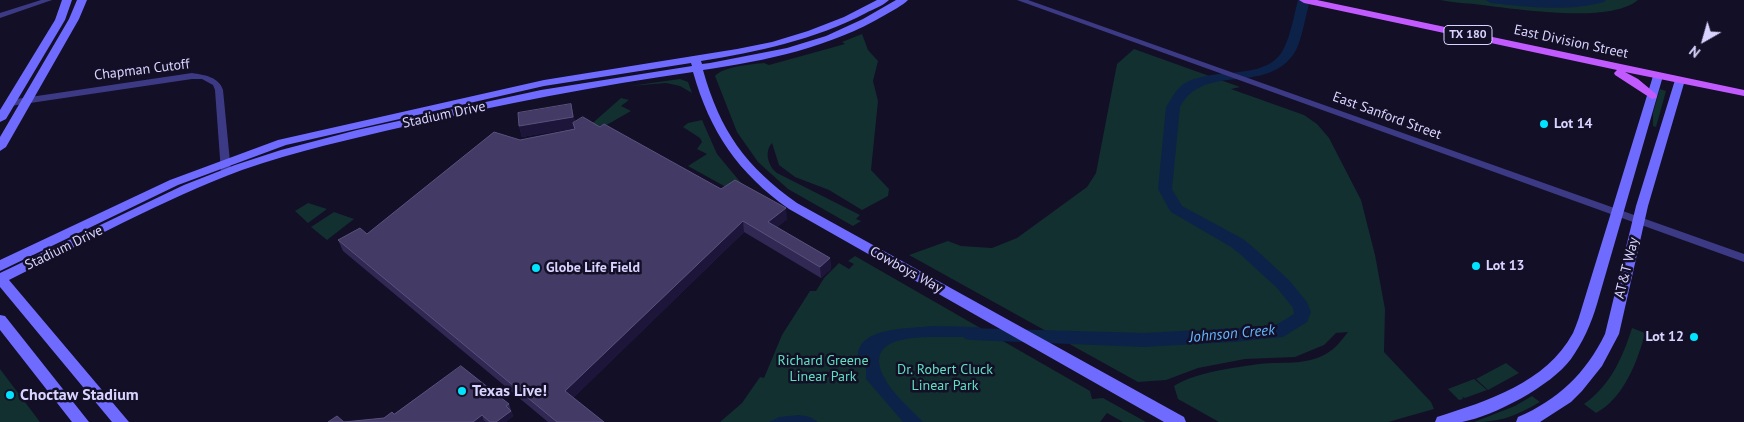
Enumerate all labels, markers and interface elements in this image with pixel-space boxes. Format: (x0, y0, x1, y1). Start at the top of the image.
north arrow (1679, 15, 1729, 65)
street label: East Division Street (1512, 22, 1630, 62)
road number: TX 180 (1444, 26, 1492, 44)
text: N (1686, 42, 1704, 62)
street label: Chapman Cutoff (93, 56, 191, 84)
street label: East Sanford Street (1330, 89, 1444, 143)
street label: Stadium Drive (401, 98, 487, 132)
place label: Lot 14 (1554, 116, 1593, 132)
marker: Lot 14 (1538, 118, 1550, 130)
street label: Stadium Drive (22, 222, 106, 274)
street label: AT&T Way (1611, 236, 1643, 300)
street label: Cowboys Way (867, 243, 945, 297)
place label: Lot 13 (1486, 258, 1525, 274)
place label: Globe Life Field (546, 260, 640, 276)
marker: Lot 13 (1470, 260, 1482, 272)
marker: Globe Life Field (530, 262, 542, 274)
water label: Johnson Creek (1188, 321, 1276, 347)
place label: Lot 12 (1645, 329, 1684, 345)
marker: Lot 12 (1688, 331, 1700, 343)
park label: Richard Greene Linear Park (777, 353, 869, 386)
park label: Dr. Robert Cluck Linear Park (897, 362, 993, 394)
place label: Texas Live! (472, 381, 547, 401)
place label: Choctaw Stadium (20, 385, 139, 405)
marker: Texas Live! (456, 385, 468, 397)
marker: Choctaw Stadium (4, 389, 16, 401)

